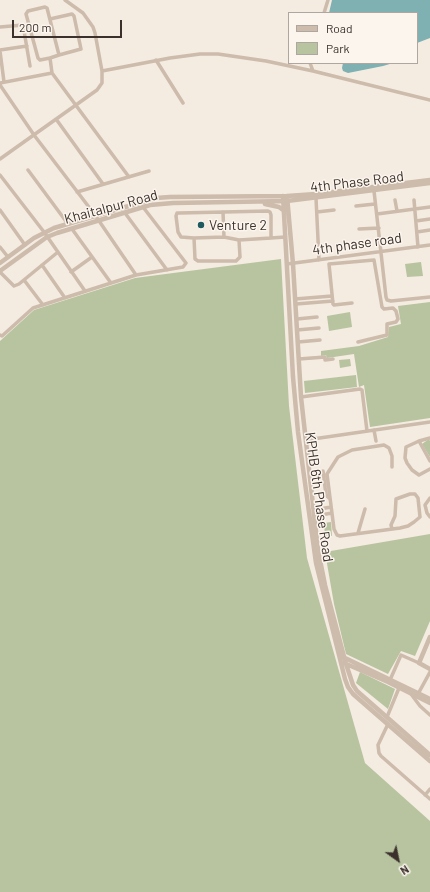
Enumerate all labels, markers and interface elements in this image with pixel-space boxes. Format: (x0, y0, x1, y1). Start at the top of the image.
scale bar (14, 12, 124, 38)
legend (288, 12, 418, 64)
text: 200 m (19, 20, 51, 34)
text: Road (326, 21, 353, 35)
text: Park (326, 41, 350, 55)
street label: 4th Phase Road (309, 168, 405, 196)
street label: Khaitalpur Road (62, 186, 160, 228)
place label: Venture 2 (209, 217, 267, 233)
marker: Venture 2 (196, 220, 206, 230)
street label: 4th phase road (311, 229, 403, 259)
street label: KPHB 6th Phase Road (302, 431, 336, 563)
north arrow (378, 840, 418, 880)
text: N (398, 863, 411, 878)

